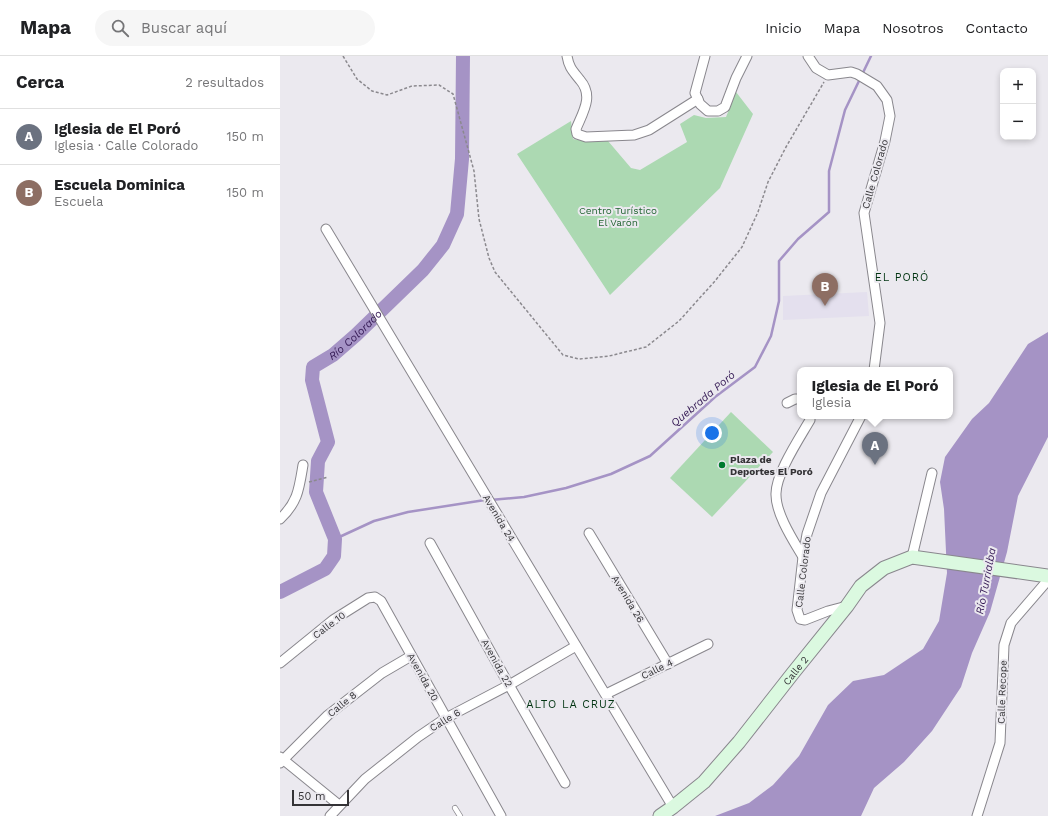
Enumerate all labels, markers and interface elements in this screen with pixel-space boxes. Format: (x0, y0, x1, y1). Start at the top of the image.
search box (95, 10, 375, 46)
text: Mapa (20, 16, 71, 39)
icon: search (109, 17, 131, 39)
text: Buscar aquí (141, 19, 227, 37)
text: Inicio (765, 20, 802, 36)
text: Mapa (824, 20, 860, 36)
text: Nosotros (882, 20, 944, 36)
text: Contacto (966, 20, 1028, 36)
map controls (1000, 68, 1036, 140)
button: + (1000, 68, 1036, 104)
text: Cerca (16, 72, 64, 92)
text: 2 resultados (185, 75, 264, 90)
button: − (1000, 104, 1036, 140)
text: Iglesia de El Poró (54, 120, 181, 138)
text: A (25, 129, 33, 144)
text: 150 m (226, 129, 264, 144)
text: Iglesia · Calle Colorado (54, 138, 198, 153)
street label: Calle Colorado (860, 138, 890, 210)
text: Escuela Dominica (54, 176, 185, 194)
text: B (25, 185, 33, 200)
text: 150 m (226, 185, 264, 200)
text: Escuela (54, 194, 103, 209)
park label: Centro Turístico El Varón (579, 205, 657, 228)
district label: EL PORÓ (875, 270, 929, 284)
pin: B (812, 273, 838, 306)
water label: Río Colorado (326, 307, 385, 363)
popup (797, 367, 953, 419)
water label: Quebrada Poró (668, 368, 738, 430)
text: Iglesia de El Poró (812, 377, 938, 395)
text: Iglesia (812, 395, 851, 410)
your location (702, 423, 722, 443)
pin: A (862, 432, 888, 465)
place label: Plaza de Deportes El Poró (730, 454, 813, 477)
marker: Plaza de Deportes El Poró (717, 460, 727, 470)
street label: Avenida 24 (481, 493, 517, 543)
street label: Calle Colorado (793, 536, 813, 608)
water label: Río Turrialba (973, 547, 999, 615)
street label: Avenida 26 (610, 573, 646, 625)
street label: Calle 10 (311, 609, 347, 641)
street label: Avenida 22 (479, 637, 515, 689)
street label: Avenida 20 (405, 651, 441, 703)
street label: Calle 2 (780, 654, 810, 687)
street label: Calle 4 (639, 657, 675, 681)
street label: Calle Recope (995, 660, 1009, 724)
street label: Calle 8 (325, 689, 359, 719)
district label: ALTO LA CRUZ (526, 698, 616, 711)
street label: Calle 6 (428, 707, 462, 733)
scale bar (292, 788, 349, 807)
text: 50 m (298, 790, 325, 803)

